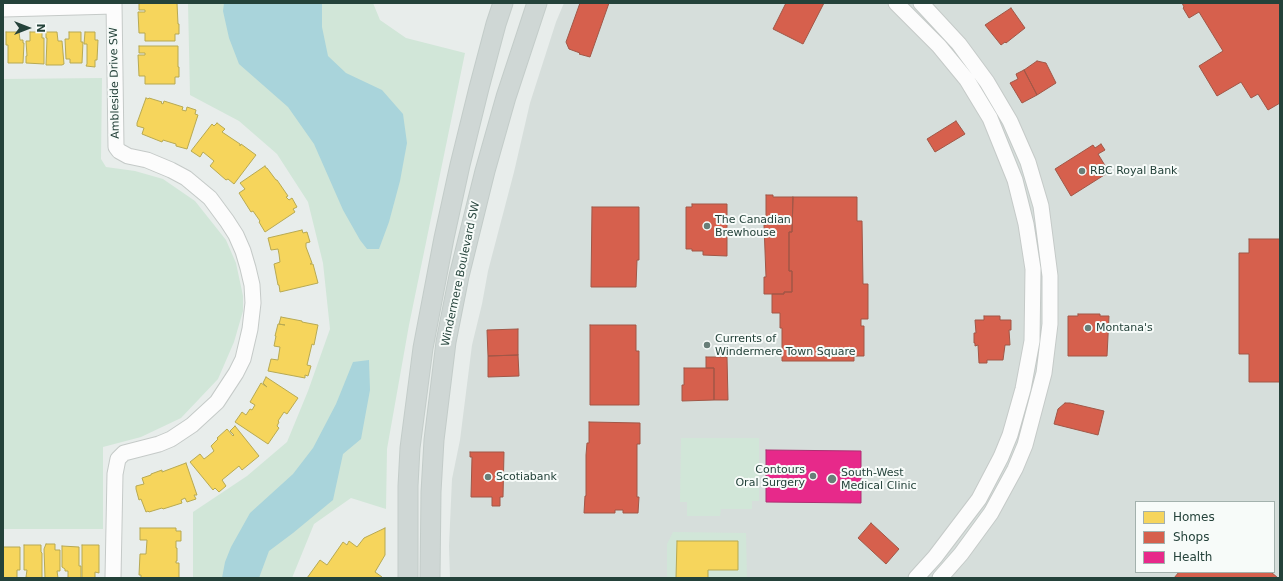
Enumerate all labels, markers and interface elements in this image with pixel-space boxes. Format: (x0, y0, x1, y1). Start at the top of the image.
north arrow (8, 8, 48, 48)
text: N (34, 23, 47, 33)
street label: Ambleside Drive SW (107, 27, 123, 139)
place label: RBC Royal Bank (1090, 164, 1177, 178)
marker: RBC Royal Bank (1077, 166, 1087, 176)
street label: Windermere Boulevard SW (439, 200, 483, 348)
place label: The Canadian Brewhouse (715, 213, 791, 239)
marker: The Canadian Brewhouse (702, 221, 712, 231)
place label: Montana's (1096, 321, 1153, 335)
marker: Montana's (1083, 323, 1093, 333)
place label: Currents of Windermere Town Square (715, 332, 856, 358)
marker: Currents of Windermere Town Square (702, 340, 712, 350)
place label: Contours Oral Surgery (735, 463, 805, 489)
place label: South-West Medical Clinic (841, 466, 917, 492)
place label: Scotiabank (496, 470, 557, 484)
marker: Contours Oral Surgery (808, 471, 818, 481)
marker: Scotiabank (483, 472, 493, 482)
marker: South-West Medical Clinic (826, 473, 838, 485)
legend (1135, 501, 1275, 573)
text: Homes (1173, 510, 1215, 524)
text: Shops (1173, 530, 1209, 544)
text: Health (1173, 550, 1212, 564)

